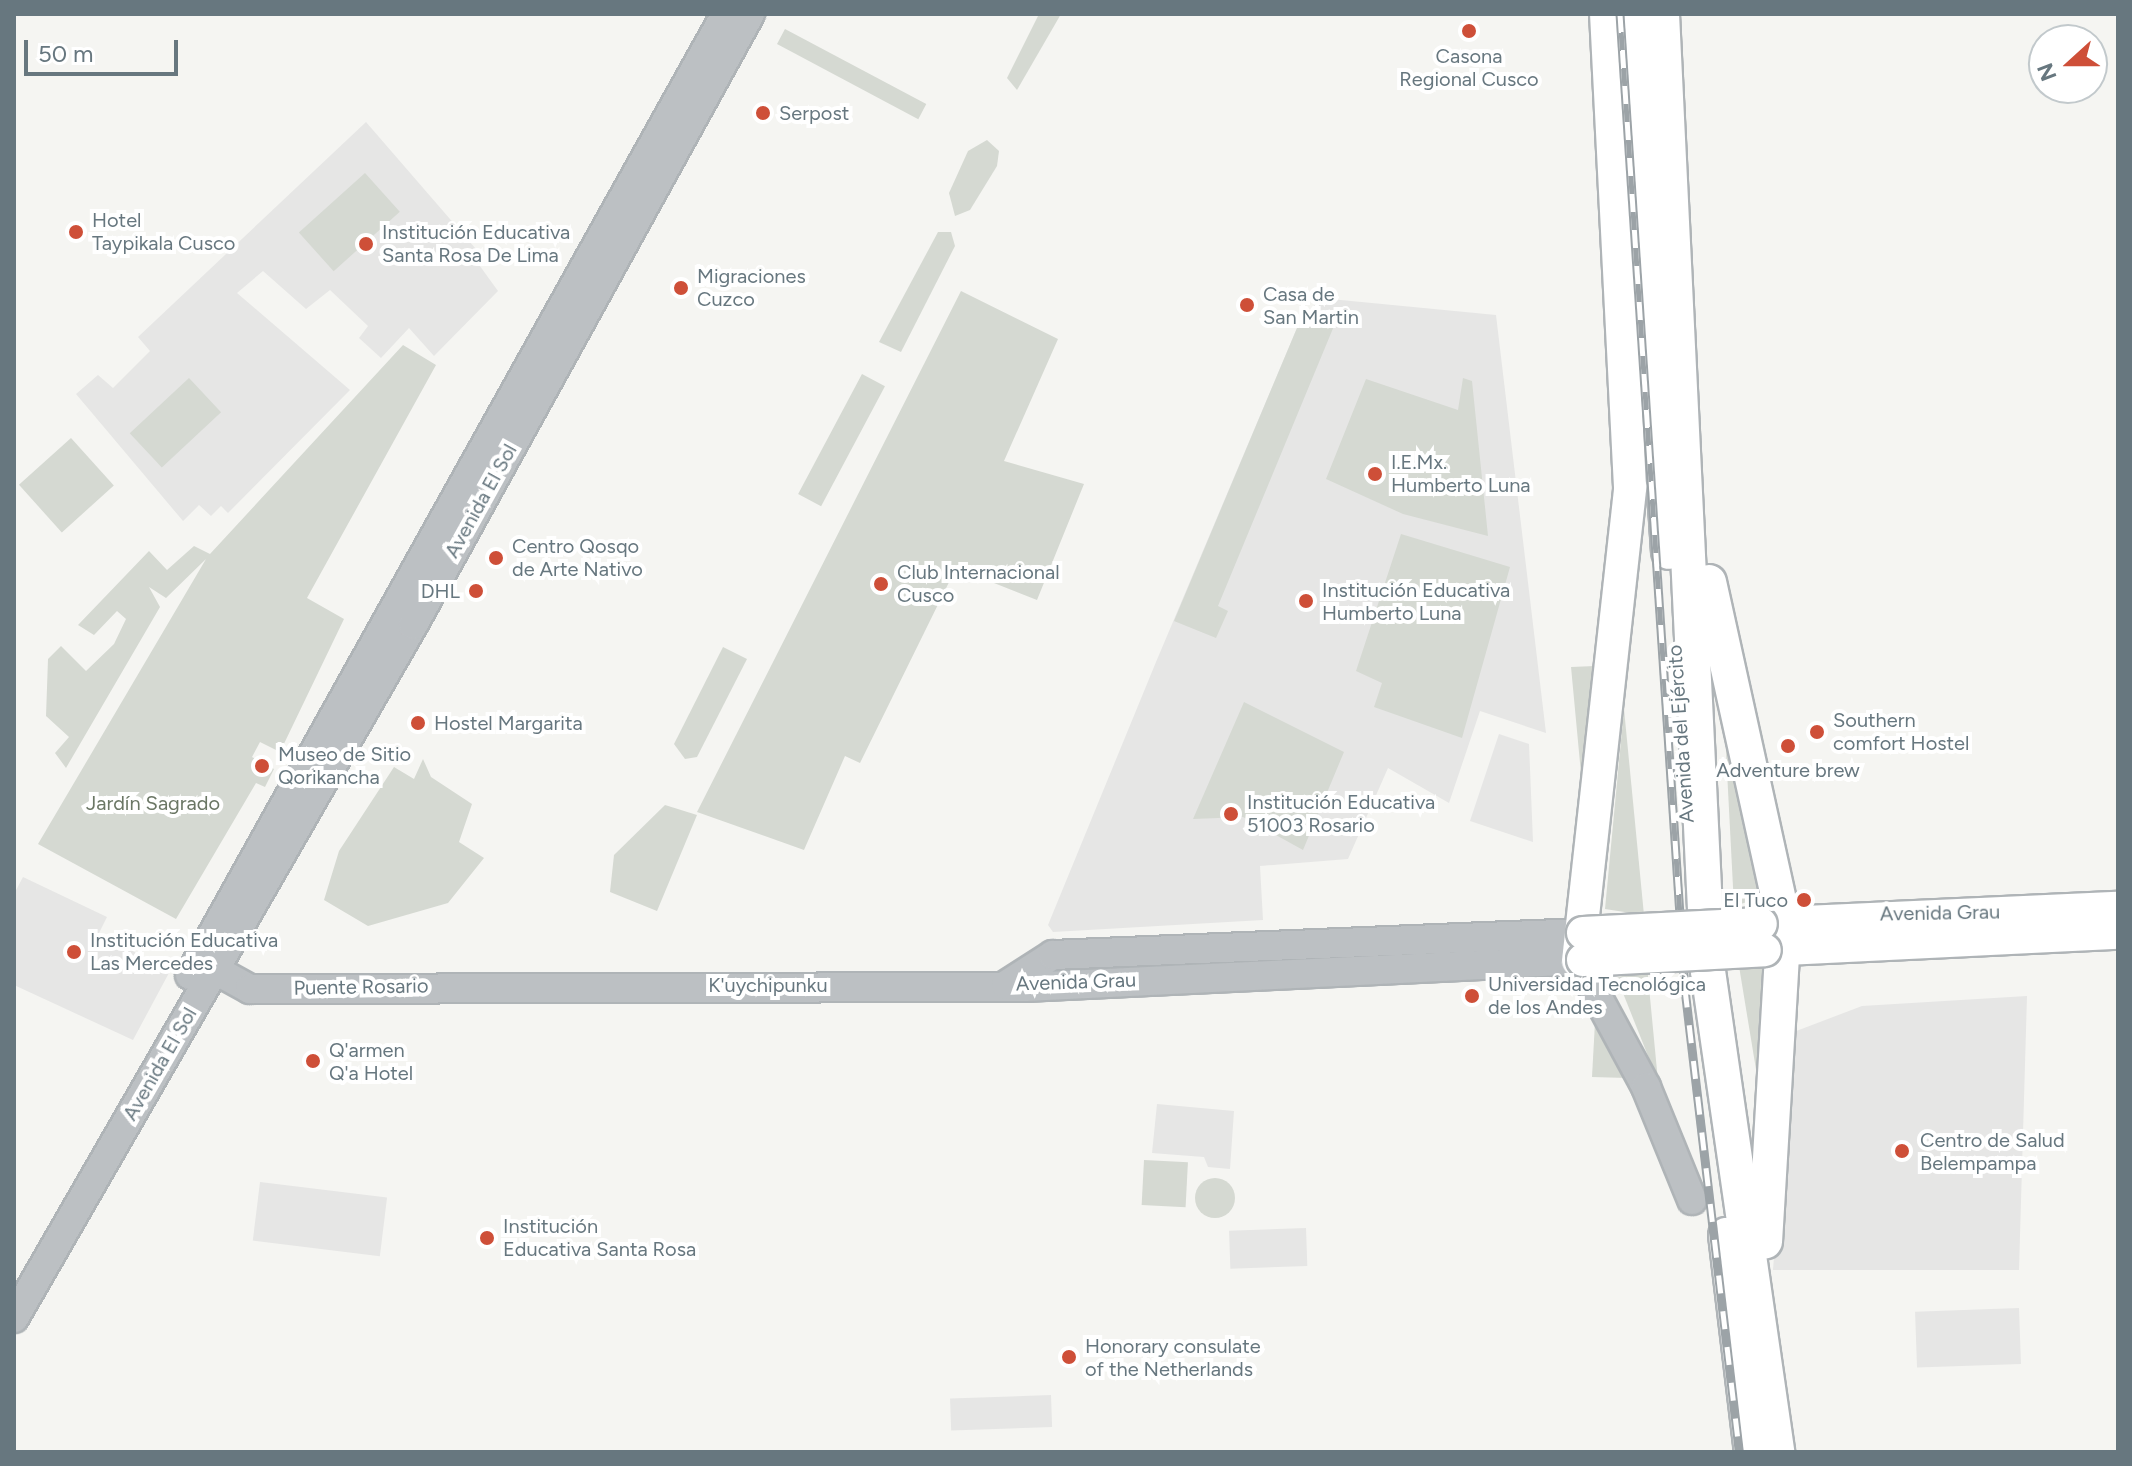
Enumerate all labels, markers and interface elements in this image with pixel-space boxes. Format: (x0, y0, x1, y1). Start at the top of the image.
marker: Casona Regional Cusco (1460, 22, 1478, 40)
scale bar (28, 24, 182, 74)
north arrow (2028, 24, 2108, 104)
text: 50 m (38, 39, 94, 68)
place label: Casona Regional Cusco (1399, 44, 1539, 91)
text: N (2031, 59, 2063, 85)
place label: Serpost (779, 101, 849, 125)
marker: Serpost (754, 104, 772, 122)
place label: Hotel Taypikala Cusco (92, 208, 235, 255)
place label: Institución Educativa Santa Rosa De Lima (382, 220, 570, 267)
marker: Hotel Taypikala Cusco (67, 223, 85, 241)
marker: Institución Educativa Santa Rosa De Lima (357, 235, 375, 253)
place label: Migraciones Cuzco (697, 264, 806, 311)
marker: Migraciones Cuzco (672, 279, 690, 297)
place label: Casa de San Martin (1263, 282, 1359, 329)
marker: Casa de San Martin (1238, 296, 1256, 314)
street label: Avenida El Sol (440, 440, 522, 562)
place label: I.E.Mx. Humberto Luna (1391, 450, 1531, 497)
marker: I.E.Mx. Humberto Luna (1366, 465, 1384, 483)
place label: Centro Qosqo de Arte Nativo (512, 534, 643, 581)
marker: Centro Qosqo de Arte Nativo (487, 549, 505, 567)
place label: Club Internacional Cusco (897, 560, 1060, 607)
marker: Club Internacional Cusco (872, 575, 890, 593)
place label: Institución Educativa Humberto Luna (1322, 578, 1510, 625)
place label: DHL (421, 579, 460, 603)
marker: DHL (467, 582, 485, 600)
marker: Institución Educativa Humberto Luna (1297, 592, 1315, 610)
street label: Avenida del Ejército (1663, 644, 1699, 824)
place label: Southern comfort Hostel (1833, 708, 1969, 755)
place label: Hostel Margarita (434, 711, 583, 735)
marker: Hostel Margarita (409, 714, 427, 732)
marker: Southern comfort Hostel (1808, 723, 1826, 741)
marker: Adventure brew (1779, 737, 1797, 755)
place label: Museo de Sitio Qorikancha (278, 742, 411, 789)
marker: Museo de Sitio Qorikancha (253, 757, 271, 775)
place label: Adventure brew (1716, 758, 1860, 782)
place label: Institución Educativa 51003 Rosario (1247, 790, 1435, 837)
park label: Jardín Sagrado (86, 791, 220, 815)
marker: Institución Educativa 51003 Rosario (1222, 805, 1240, 823)
place label: El Tuco (1723, 888, 1788, 912)
marker: El Tuco (1795, 891, 1813, 909)
street label: Avenida Grau (1880, 900, 2000, 926)
place label: Institución Educativa Las Mercedes (90, 928, 278, 975)
marker: Institución Educativa Las Mercedes (65, 943, 83, 961)
street label: Avenida Grau (1015, 968, 1137, 996)
place label: Universidad Tecnológica de los Andes (1488, 972, 1706, 1019)
street label: K'uychipunku (708, 973, 828, 997)
street label: Puente Rosario (293, 974, 429, 1000)
marker: Universidad Tecnológica de los Andes (1463, 987, 1481, 1005)
street label: Avenida El Sol (118, 1003, 202, 1125)
place label: Q'armen Q'a Hotel (329, 1038, 413, 1085)
marker: Q'armen Q'a Hotel (304, 1052, 322, 1070)
place label: Centro de Salud Belempampa (1920, 1128, 2065, 1175)
marker: Centro de Salud Belempampa (1891, 1140, 1913, 1162)
place label: Institución Educativa Santa Rosa (503, 1214, 696, 1261)
marker: Institución Educativa Santa Rosa (478, 1229, 496, 1247)
place label: Honorary consulate of the Netherlands (1085, 1334, 1261, 1381)
marker: Honorary consulate of the Netherlands (1060, 1348, 1078, 1366)

